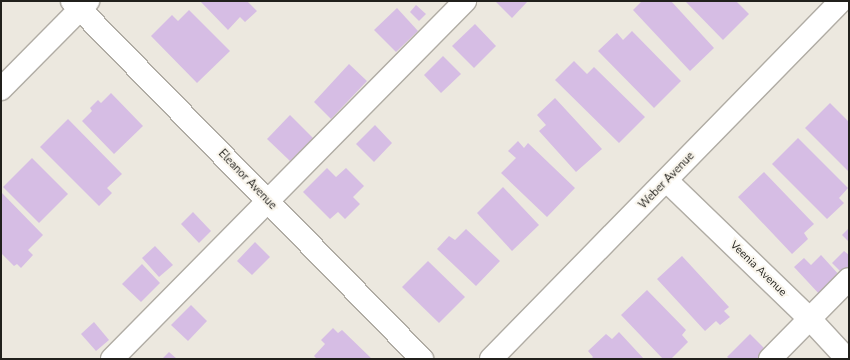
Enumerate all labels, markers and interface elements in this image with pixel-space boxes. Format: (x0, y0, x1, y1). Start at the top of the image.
street label: Eleanor Avenue (215, 147, 279, 213)
street label: Weber Avenue (637, 150, 697, 212)
street label: Veenia Avenue (727, 239, 789, 299)

